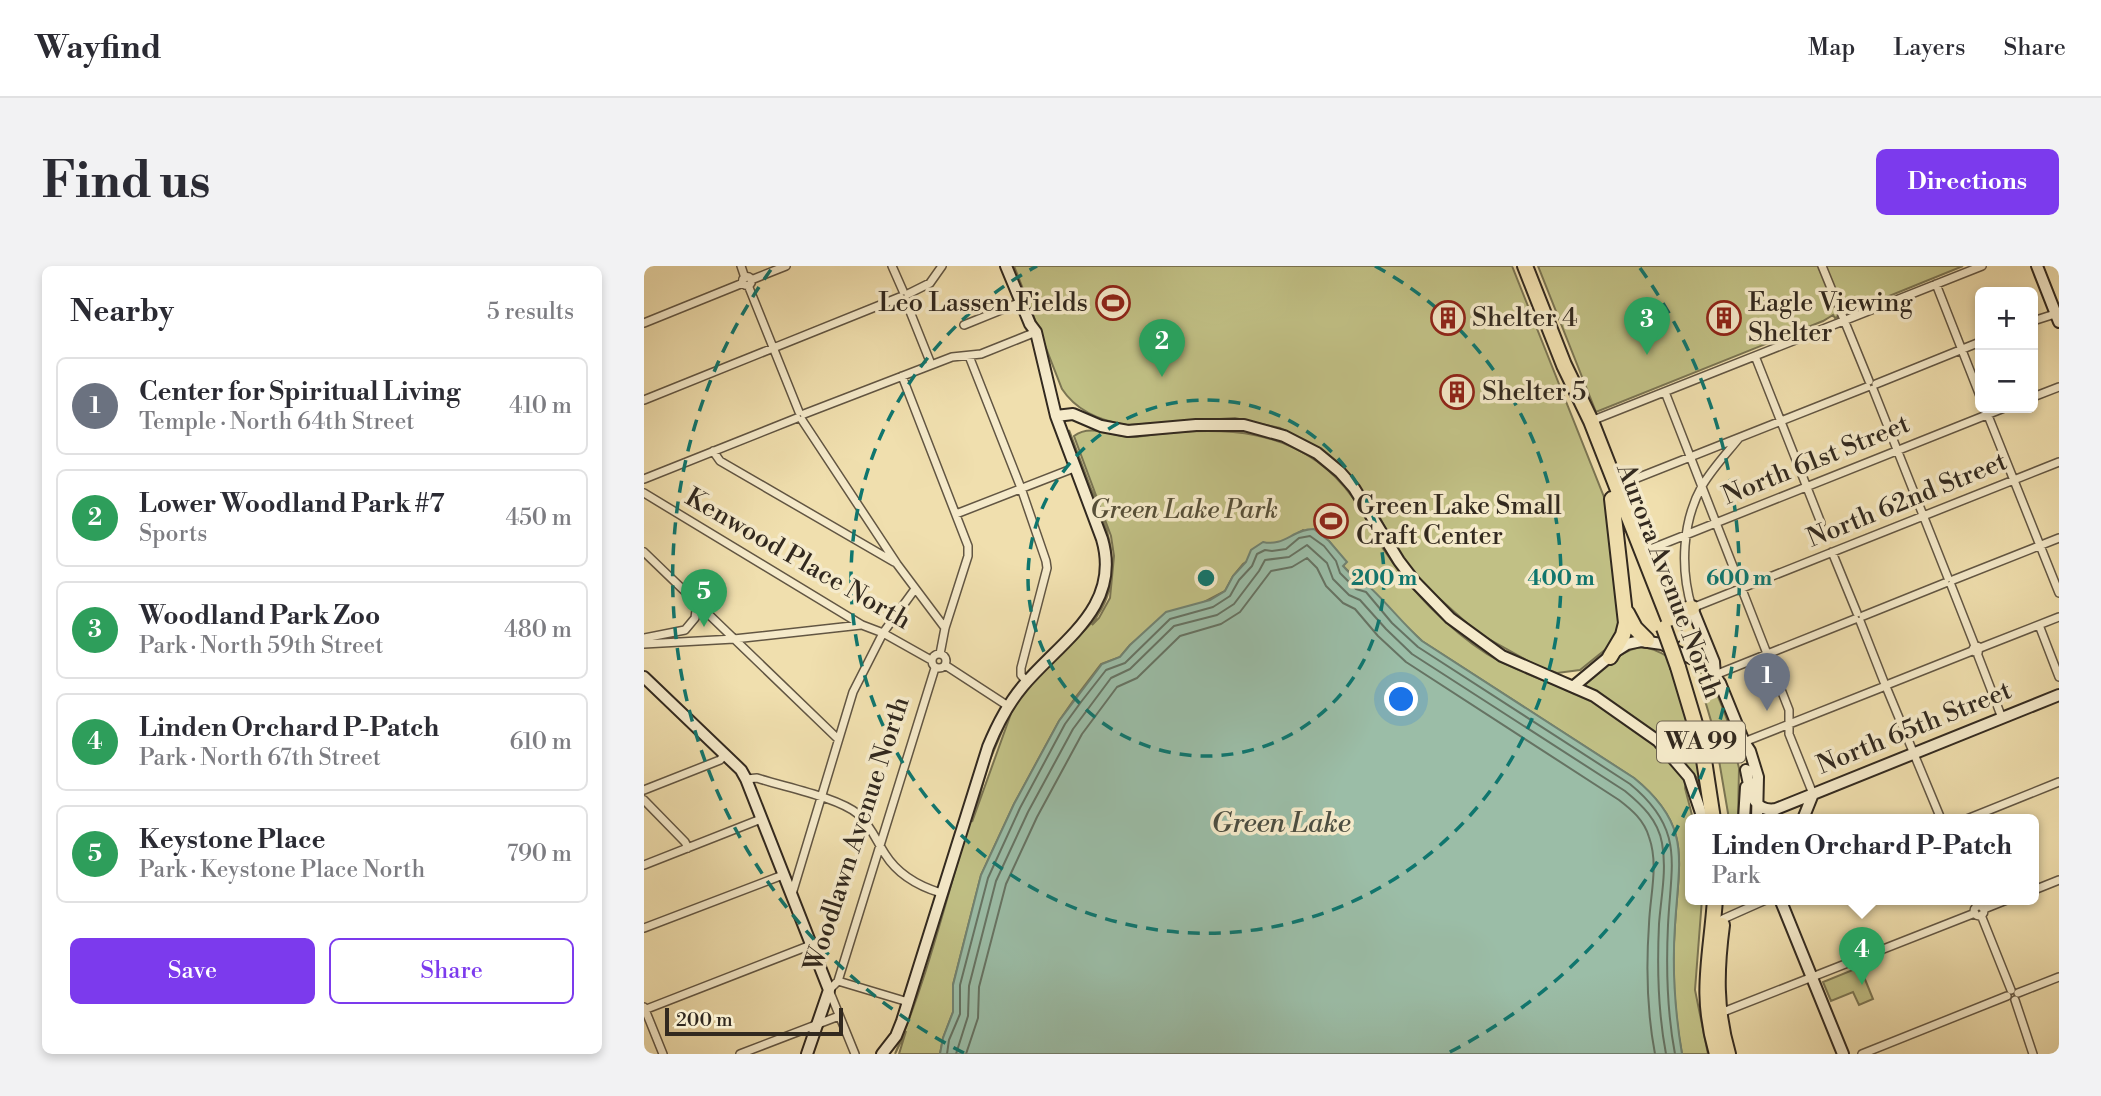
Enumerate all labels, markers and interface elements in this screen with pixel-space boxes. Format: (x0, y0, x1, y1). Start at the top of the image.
text: Wayfind (35, 28, 162, 69)
text: Map (1808, 33, 1855, 63)
text: Layers (1893, 33, 1965, 63)
text: Share (2003, 33, 2066, 63)
button: Directions (1876, 149, 2059, 215)
text: Find us (42, 152, 211, 213)
sports icon: Leo Lassen Fields (1094, 284, 1132, 322)
place label: Leo Lassen Fields (878, 287, 1088, 319)
place label: Eagle Viewing Shelter (1748, 287, 1914, 349)
map controls (1975, 287, 2038, 413)
button: + (1975, 287, 2038, 350)
text: Nearby (70, 293, 174, 331)
pin: 3 (1624, 297, 1670, 355)
text: 5 results (487, 298, 574, 326)
building icon: Shelter 4 (1429, 299, 1467, 337)
building icon: Eagle Viewing Shelter (1705, 299, 1743, 337)
place label: Shelter 4 (1472, 302, 1577, 334)
pin: 2 (1139, 319, 1185, 377)
button: − (1975, 350, 2038, 413)
building icon: Shelter 5 (1438, 373, 1476, 411)
text: Center for Spiritual Living (139, 376, 460, 408)
place label: Shelter 5 (1482, 376, 1586, 408)
text: 1 (89, 392, 101, 420)
text: 410 m (509, 392, 572, 420)
text: Temple · North 64th Street (139, 408, 414, 436)
street label: North 61st Street (1718, 408, 1914, 512)
street label: North 62nd Street (1802, 445, 2012, 555)
street label: Aurora Avenue North (1609, 458, 1729, 703)
street label: Kenwood Place North (679, 481, 917, 637)
text: Lower Woodland Park #7 (139, 488, 445, 520)
place label: Green Lake Small Craft Center (1356, 490, 1562, 552)
park label: Green Lake Park (1090, 494, 1278, 526)
sports icon: Green Lake Small Craft Center (1312, 502, 1350, 540)
text: 2 (88, 504, 102, 532)
text: 450 m (506, 504, 572, 532)
text: Sports (139, 520, 207, 548)
centre of rings (1194, 566, 1218, 590)
text: 200 m (1351, 566, 1417, 592)
text: 400 m (1527, 566, 1595, 592)
text: 600 m (1706, 566, 1772, 592)
pin: 5 (681, 569, 727, 627)
text: Woodland Park Zoo (139, 600, 380, 632)
text: 3 (88, 616, 102, 644)
text: 480 m (504, 616, 572, 644)
text: Park · North 59th Street (139, 632, 383, 660)
pin: 1 (1744, 653, 1790, 711)
street label: North 65th Street (1812, 674, 2016, 782)
your location (1384, 682, 1418, 716)
street label: Woodlawn Avenue North (797, 693, 917, 976)
text: Linden Orchard P-Patch (139, 712, 439, 744)
road number: WA 99 (1657, 722, 1745, 762)
text: 4 (87, 728, 103, 756)
text: 610 m (509, 728, 572, 756)
text: Park · North 67th Street (139, 744, 381, 772)
water label: Green Lake (1211, 806, 1351, 841)
popup (1685, 814, 2039, 905)
text: Keystone Place (139, 824, 325, 856)
text: Linden Orchard P-Patch (1712, 830, 2012, 862)
text: 5 (88, 840, 102, 868)
text: 790 m (507, 840, 572, 868)
text: Park · Keystone Place North (139, 856, 425, 884)
text: Park (1712, 862, 1760, 890)
pin: 4 (1839, 927, 1885, 985)
button: Save (70, 938, 315, 1004)
button: Share (329, 938, 574, 1004)
scale bar (665, 1005, 844, 1037)
text: 200 m (676, 1008, 733, 1032)

